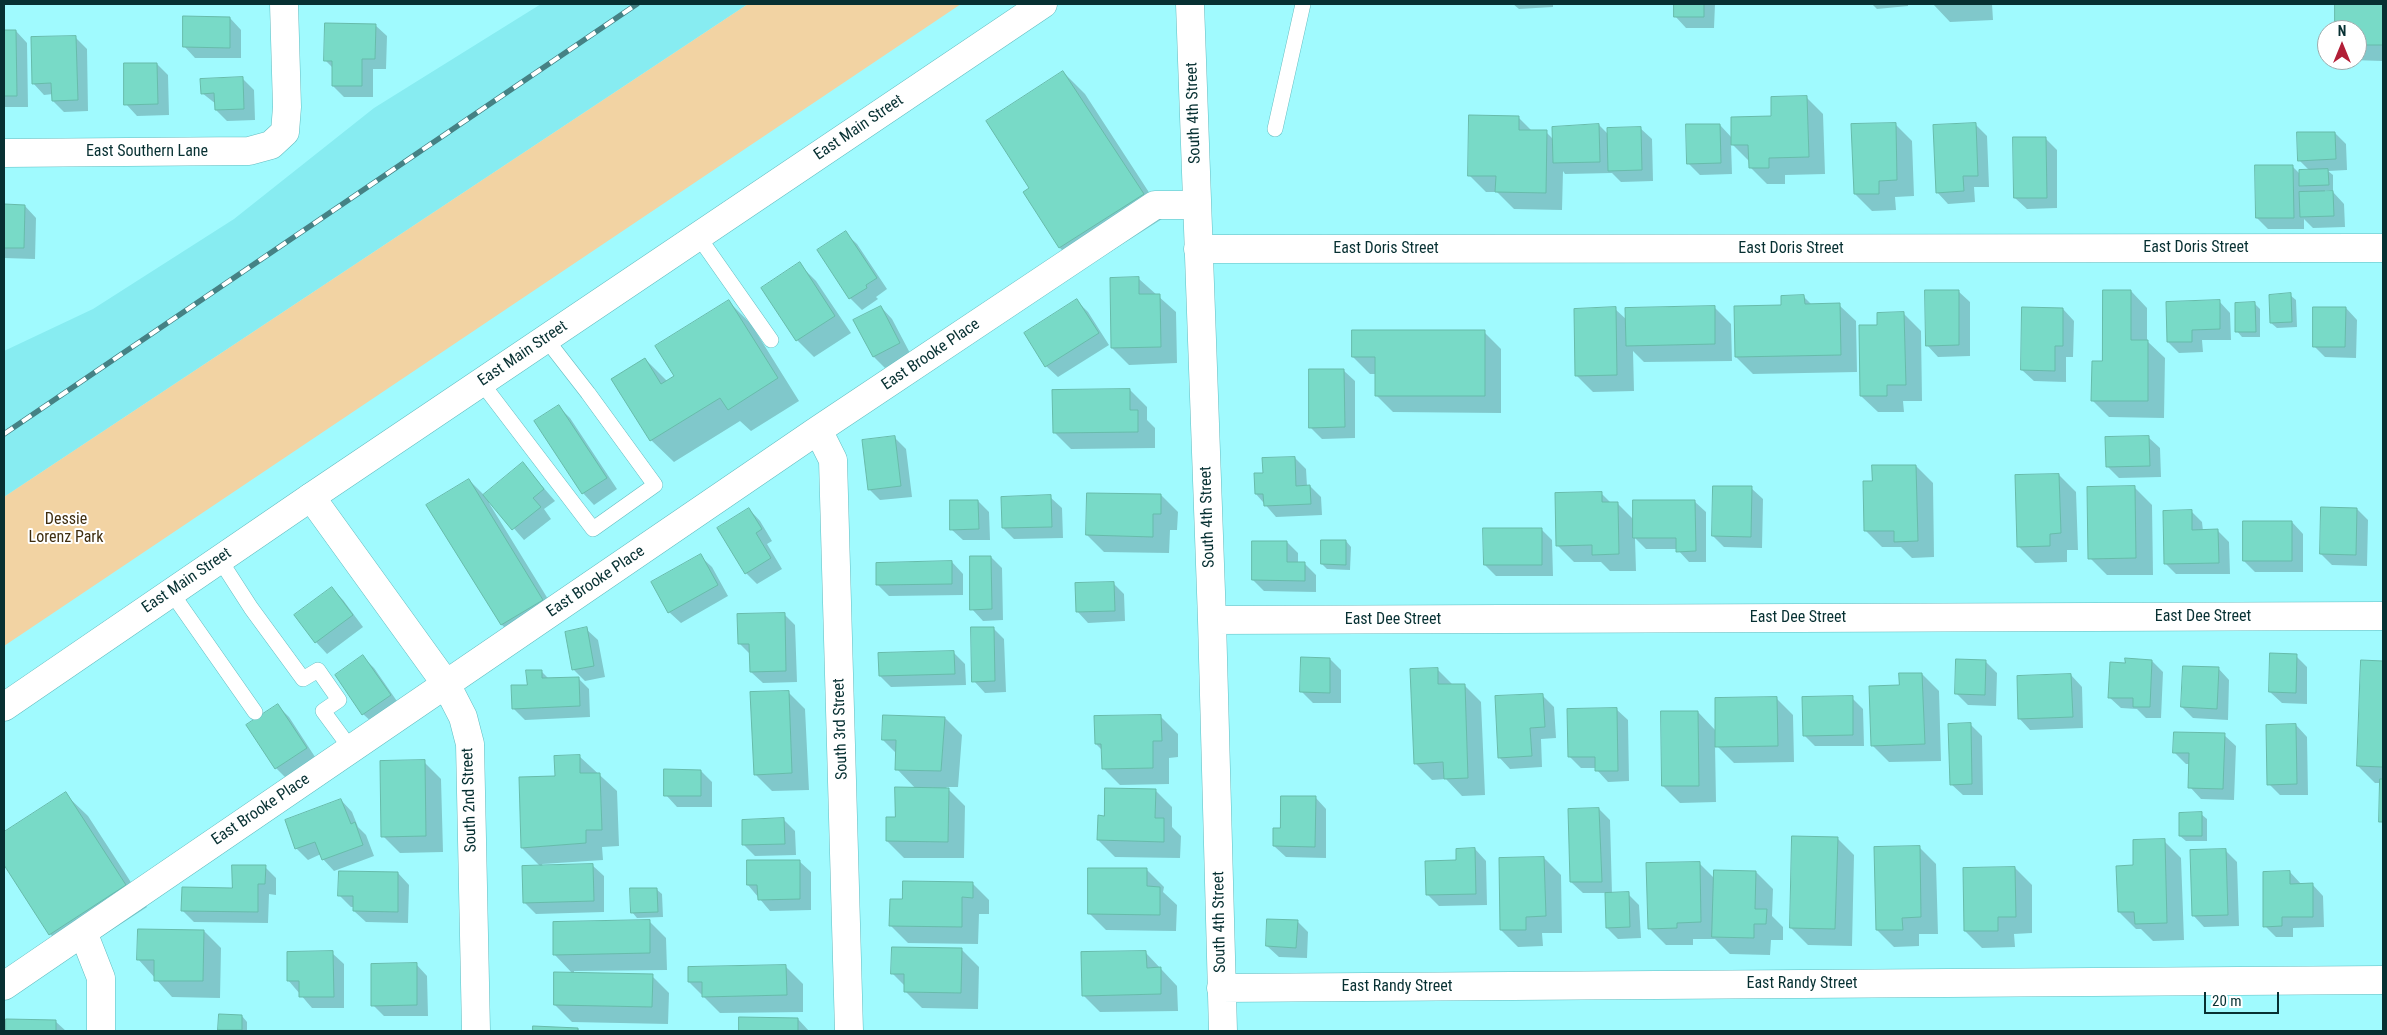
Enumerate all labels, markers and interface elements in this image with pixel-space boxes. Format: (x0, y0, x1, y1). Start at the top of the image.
north arrow (2317, 20, 2367, 70)
text: N (2338, 23, 2346, 39)
street label: South 4th Street (1183, 62, 1205, 164)
street label: East Main Street (811, 91, 907, 165)
street label: East Southern Lane (86, 142, 208, 162)
street label: East Doris Street (2143, 238, 2249, 258)
street label: East Doris Street (1333, 239, 1439, 259)
street label: East Doris Street (1738, 239, 1844, 259)
street label: East Brooke Place (878, 315, 984, 395)
street label: East Main Street (475, 317, 571, 391)
street label: South 4th Street (1197, 466, 1219, 568)
park label: Dessie Lorenz Park (29, 510, 103, 548)
street label: East Brooke Place (543, 542, 649, 622)
street label: East Main Street (139, 544, 235, 618)
street label: East Dee Street (2155, 607, 2251, 627)
street label: East Dee Street (1750, 608, 1846, 628)
street label: East Dee Street (1345, 610, 1441, 630)
street label: South 3rd Street (830, 678, 852, 780)
street label: South 2nd Street (459, 747, 481, 853)
street label: East Brooke Place (208, 770, 314, 850)
street label: South 4th Street (1210, 871, 1230, 973)
street label: East Randy Street (1747, 974, 1857, 994)
street label: East Randy Street (1342, 977, 1452, 997)
scale bar (2207, 982, 2282, 1014)
text: 20 m (2212, 992, 2242, 1010)

